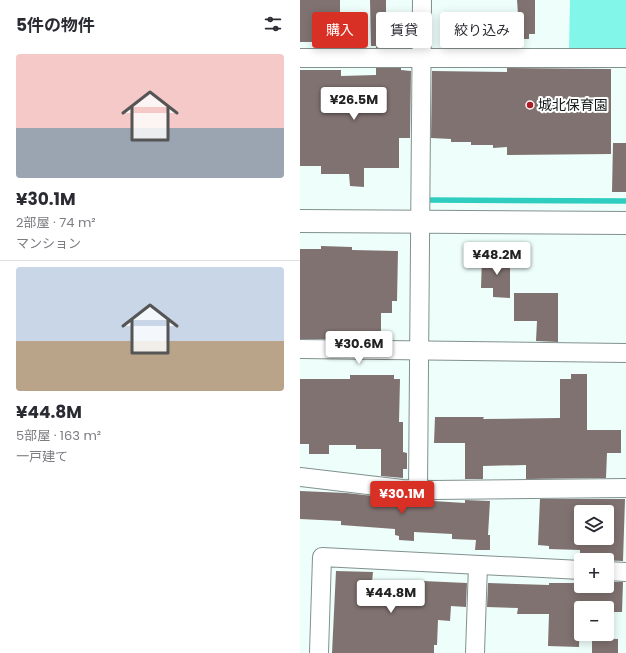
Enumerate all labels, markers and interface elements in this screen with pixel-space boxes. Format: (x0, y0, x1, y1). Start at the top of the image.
chip: 購入 (312, 12, 368, 48)
chip: 賃貸 (376, 12, 432, 48)
chip: 絞り込み (440, 12, 524, 48)
text: 5件の物件 (16, 13, 95, 37)
icon: filters (262, 13, 284, 35)
icon: home (114, 80, 186, 152)
pin: ¥26.5M (321, 87, 387, 121)
text: ¥26.5M (330, 90, 378, 109)
place label: 城北保育園 (538, 95, 608, 115)
marker: 城北保育園 (525, 100, 535, 110)
text: ¥30.1M (16, 187, 76, 211)
text: 2部屋 · 74 m² (16, 213, 96, 232)
text: マンション (16, 234, 81, 253)
pin: ¥48.2M (464, 242, 530, 276)
text: ¥48.2M (473, 245, 521, 264)
icon: home (114, 293, 186, 365)
pin: ¥30.6M (326, 331, 392, 365)
text: ¥30.6M (335, 334, 383, 353)
text: ¥44.8M (16, 400, 82, 424)
text: 5部屋 · 163 m² (16, 426, 101, 445)
text: 一戸建て (16, 447, 68, 466)
pin: ¥30.1M (369, 481, 435, 515)
text: ¥30.1M (379, 484, 425, 503)
map controls (574, 505, 614, 641)
button: layers (574, 505, 614, 545)
button: + (574, 553, 614, 593)
pin: ¥44.8M (358, 580, 424, 614)
text: ¥44.8M (366, 583, 416, 602)
button: − (574, 601, 614, 641)

